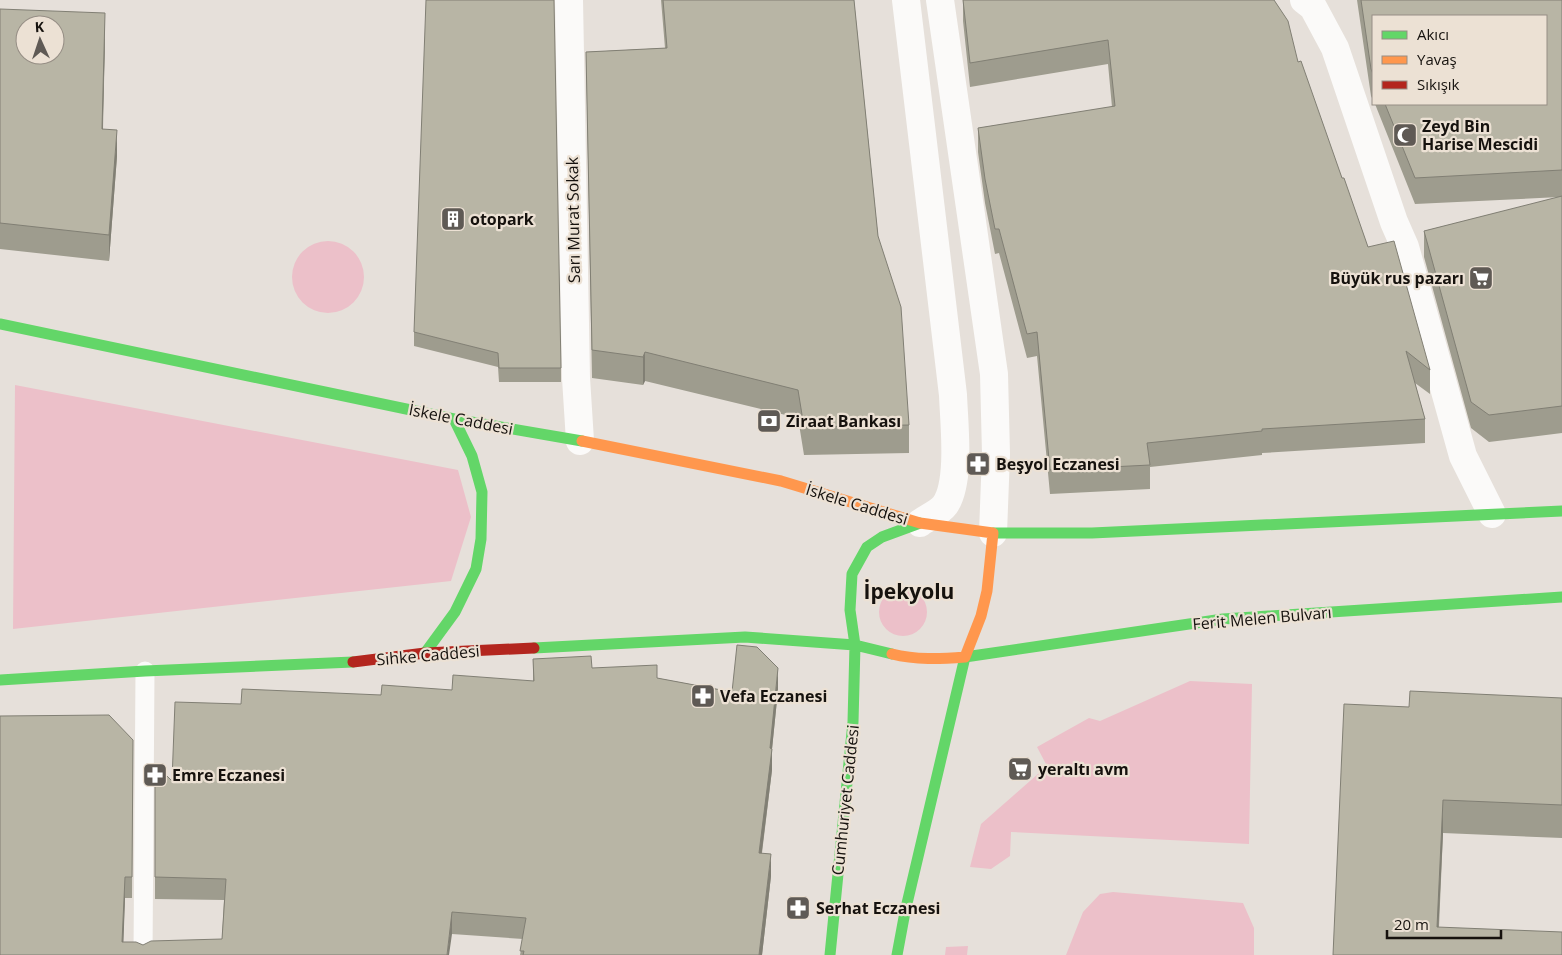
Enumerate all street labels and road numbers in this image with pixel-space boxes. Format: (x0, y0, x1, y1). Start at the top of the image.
street label: Sarı Murat Sokak (561, 156, 585, 283)
street label: İskele Caddesi (407, 398, 515, 440)
street label: İskele Caddesi (803, 478, 911, 530)
street label: Ferit Melen Bulvarı (1191, 601, 1333, 635)
street label: Sıhke Caddesi (376, 640, 480, 670)
street label: Cumhuriyet Caddesi (826, 724, 864, 876)

